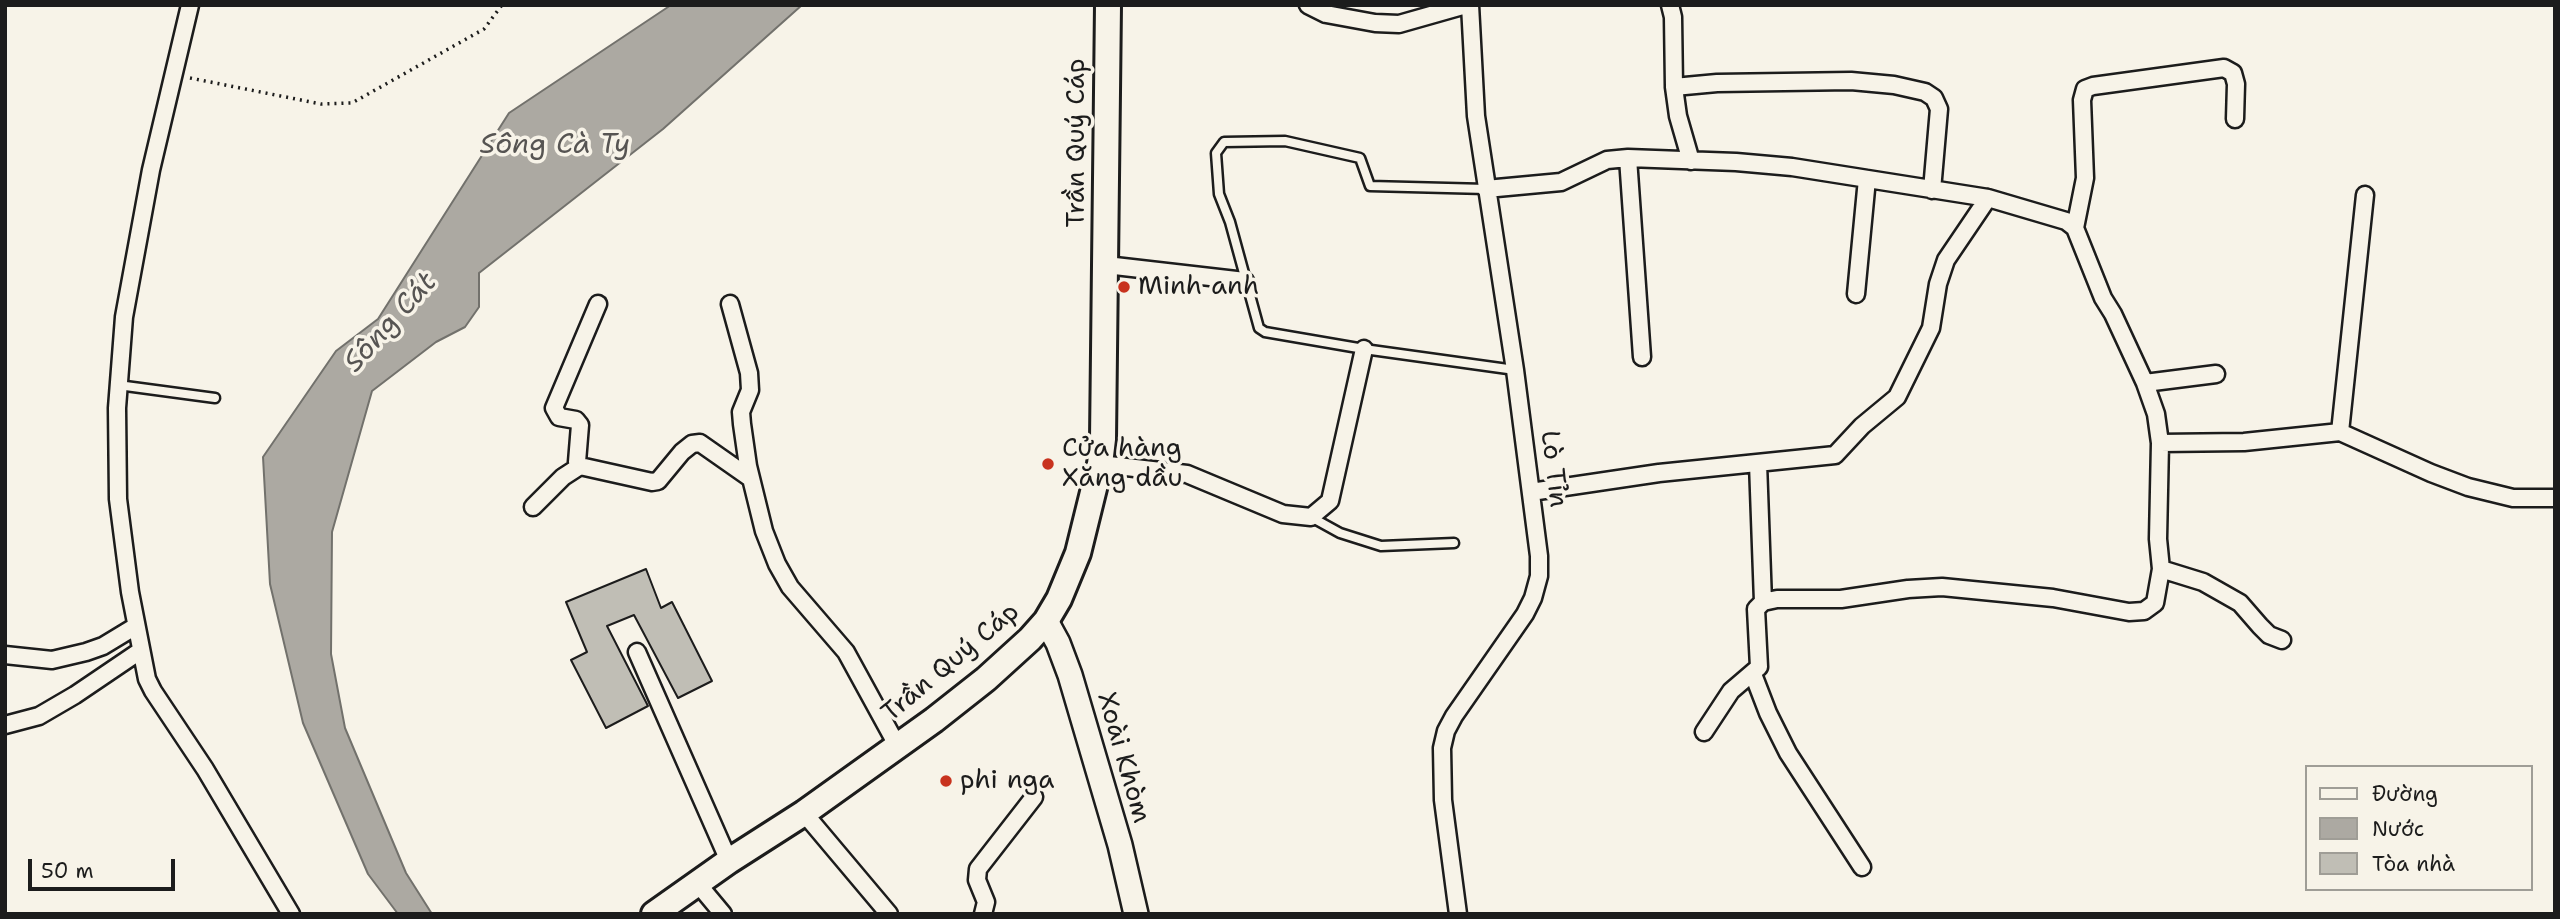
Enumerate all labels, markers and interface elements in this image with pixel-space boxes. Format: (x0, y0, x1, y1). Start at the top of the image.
street label: Trần Quý Cáp (1061, 58, 1093, 228)
water label: Sông Cà Ty (480, 129, 630, 163)
water label: Sông Cát (338, 266, 444, 380)
place label: Minh anh (1138, 271, 1259, 303)
marker: Minh anh (1116, 279, 1132, 295)
street label: Lò Tỉn (1533, 429, 1573, 509)
place label: Cửa hàng Xăng dầu (1062, 433, 1182, 494)
marker: Cửa hàng Xăng dầu (1040, 456, 1056, 472)
street label: Trần Quý Cáp (876, 597, 1026, 729)
street label: Xoài Khòm (1090, 689, 1156, 827)
place label: phi nga (960, 765, 1054, 797)
legend (2304, 765, 2532, 891)
marker: phi nga (938, 773, 954, 789)
text: Đường (2372, 780, 2438, 808)
text: Nước (2372, 815, 2424, 843)
scale bar (32, 846, 178, 890)
text: Tòa nhà (2372, 850, 2455, 878)
text: 50 m (41, 857, 94, 885)

